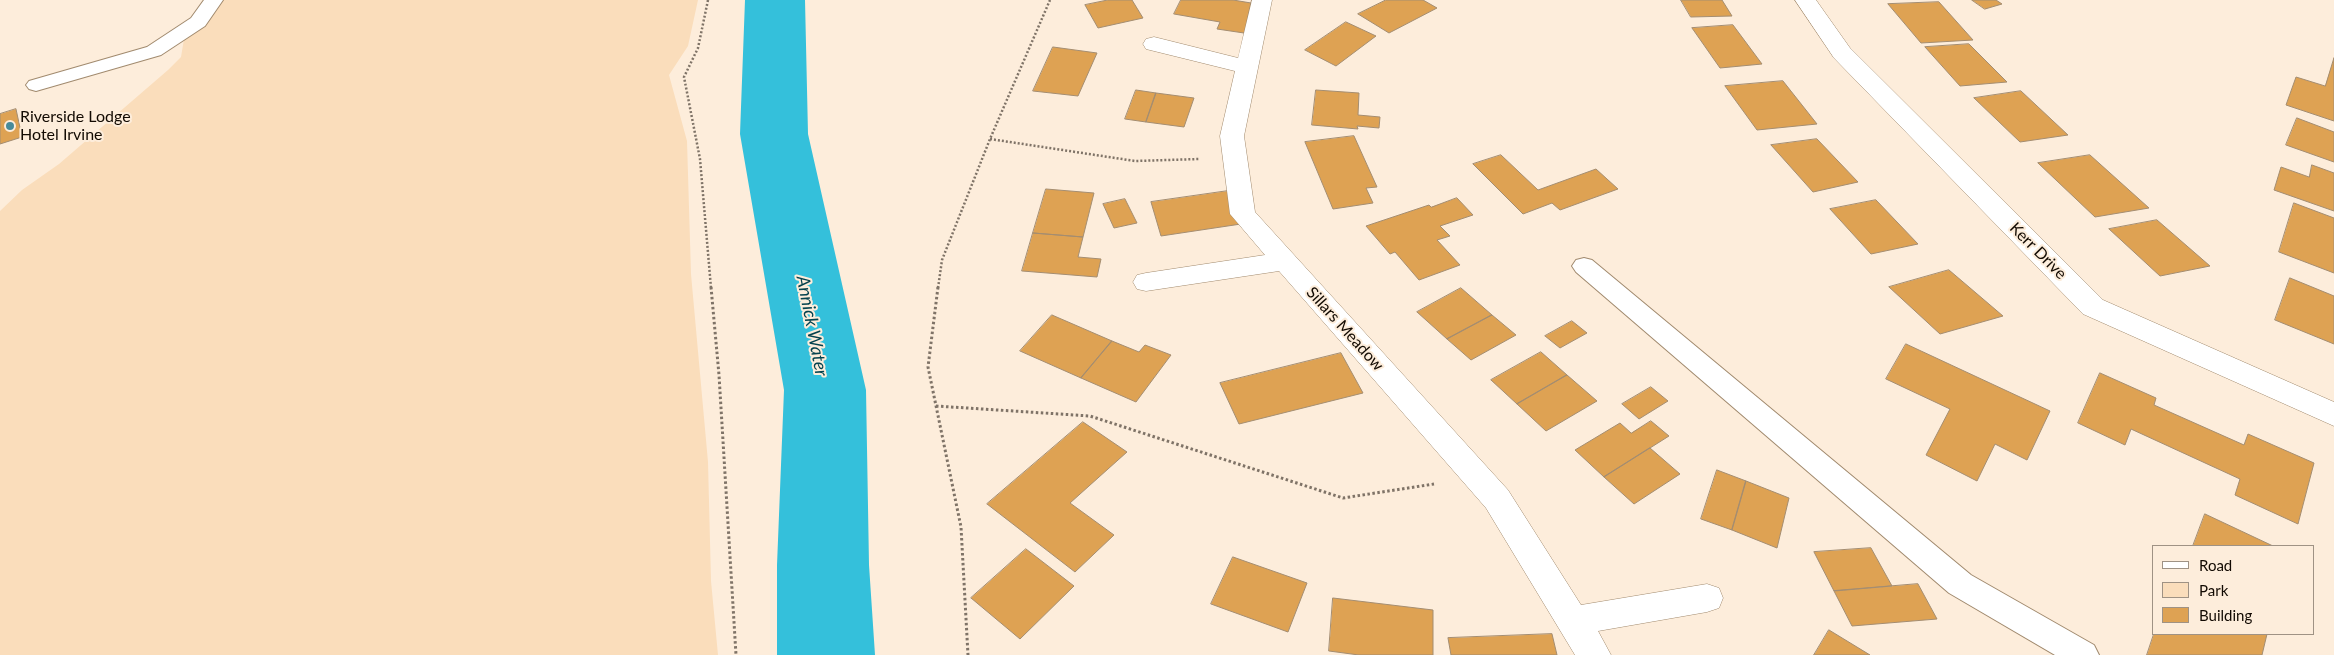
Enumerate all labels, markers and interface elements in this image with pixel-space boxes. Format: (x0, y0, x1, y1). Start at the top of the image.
place label: Riverside Lodge Hotel Irvine (20, 107, 131, 145)
marker: Riverside Lodge Hotel Irvine (4, 120, 16, 132)
street label: Kerr Drive (2006, 219, 2070, 283)
water label: Annick Water (792, 274, 832, 378)
street label: Sillars Meadow (1302, 283, 1388, 375)
legend (2152, 545, 2314, 635)
text: Road (2199, 556, 2232, 574)
text: Park (2199, 581, 2228, 599)
text: Building (2199, 606, 2252, 624)

